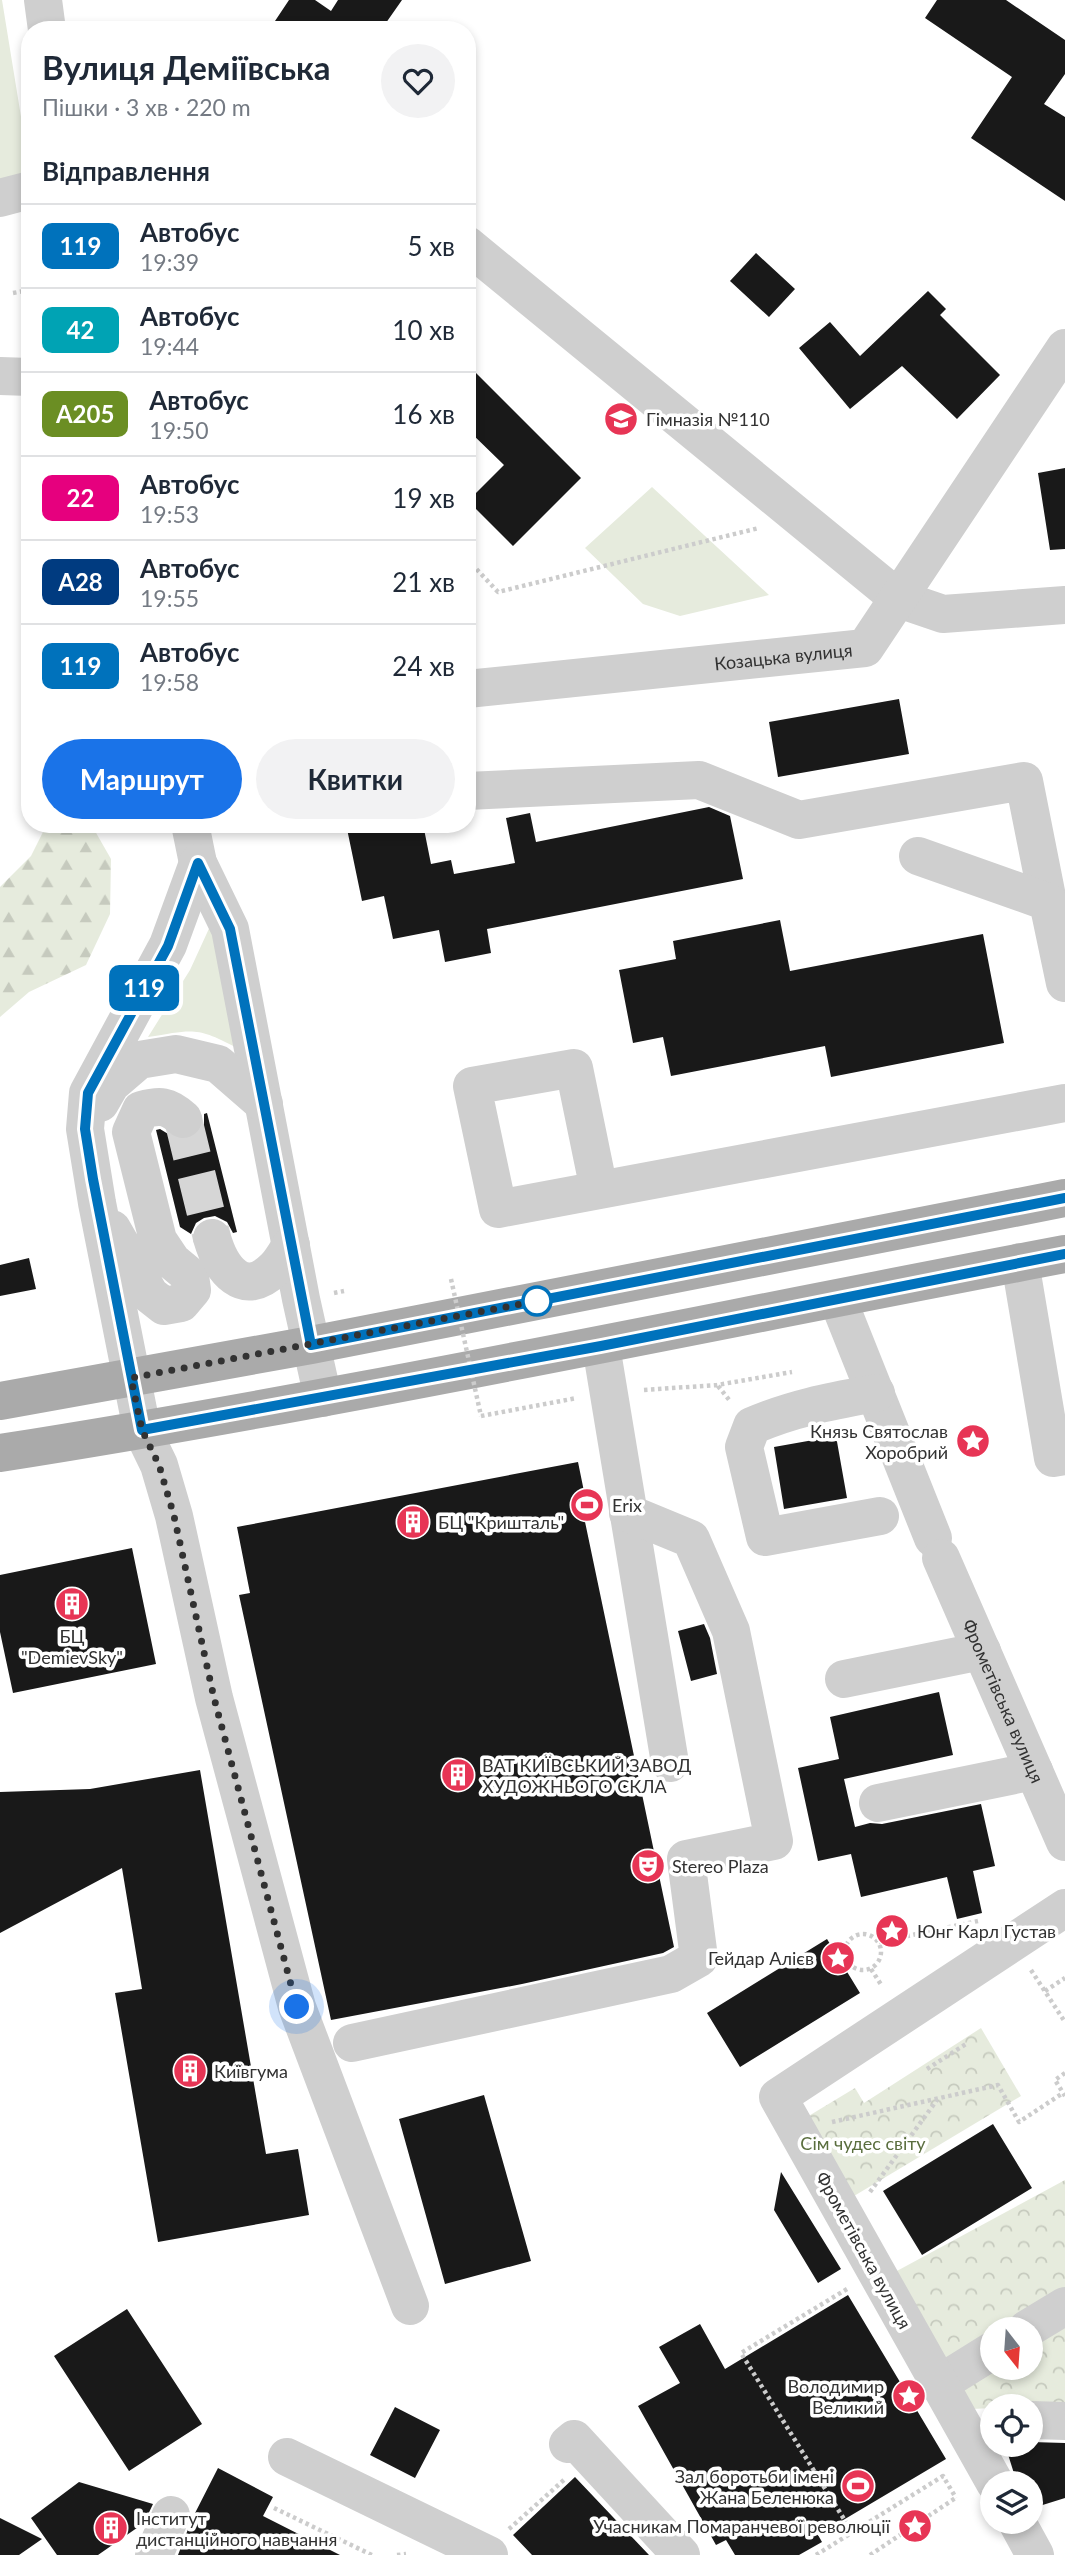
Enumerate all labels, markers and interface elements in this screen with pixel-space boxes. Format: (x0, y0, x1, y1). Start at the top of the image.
button: heart (381, 44, 455, 118)
text: Вулиця Деміївська (42, 47, 331, 87)
text: Пішки · 3 хв · 220 m (42, 93, 251, 121)
text: Відправлення (42, 155, 210, 187)
text: Автобус (140, 216, 239, 248)
text: 5 хв (407, 230, 455, 262)
text: 119 (60, 231, 101, 260)
text: 19:39 (140, 248, 199, 276)
text: Автобус (140, 300, 239, 332)
text: 10 хв (392, 314, 455, 346)
text: 42 (67, 315, 94, 344)
text: 19:44 (140, 332, 199, 360)
text: Автобус (149, 384, 249, 416)
text: 16 хв (392, 398, 455, 430)
text: А205 (56, 399, 114, 428)
school or university icon: Гімназія №110 (602, 400, 640, 438)
place label: Гімназія №110 (646, 408, 770, 430)
text: 19:50 (149, 416, 208, 444)
text: Автобус (140, 468, 239, 500)
text: 19 хв (392, 482, 455, 514)
text: 22 (67, 483, 94, 512)
text: 19:53 (140, 500, 199, 528)
text: Автобус (140, 552, 239, 584)
text: 21 хв (392, 566, 455, 598)
text: А28 (58, 567, 103, 596)
text: 19:55 (140, 584, 199, 612)
text: Автобус (140, 636, 239, 668)
street label: Козацька вулиця (713, 638, 853, 674)
text: 24 хв (392, 650, 455, 682)
text: 119 (60, 651, 101, 680)
text: 19:58 (140, 668, 199, 696)
button: Маршрут (42, 739, 242, 819)
button: Квитки (256, 739, 455, 819)
line badge: 119 (104, 965, 184, 1011)
text: 119 (123, 973, 165, 1002)
unlabelled marker (522, 1286, 552, 1316)
place label: Князь Святослав Хоробрий (810, 1420, 948, 1463)
place icon: Князь Святослав Хоробрий (954, 1422, 992, 1460)
sports icon: Erix (568, 1486, 606, 1524)
place label: Erix (612, 1494, 642, 1516)
building icon: БЦ "Кришталь" (394, 1503, 432, 1541)
place label: БЦ "Кришталь" (438, 1511, 564, 1533)
building icon: БЦ "DemievSky" (53, 1585, 91, 1623)
street label: Фрометівська вулиця (958, 1616, 1049, 1786)
place label: БЦ "DemievSky" (21, 1625, 123, 1668)
place label: ВАТ КИЇВСЬКИЙ ЗАВОД ХУДОЖНЬОГО СКЛА (482, 1754, 691, 1797)
building icon: ВАТ КИЇВСЬКИЙ ЗАВОД ХУДОЖНЬОГО СКЛА (439, 1756, 477, 1794)
theatre icon: Stereo Plaza (629, 1847, 667, 1885)
place label: Stereo Plaza (672, 1855, 769, 1877)
place icon: Юнг Карл Густав (873, 1912, 911, 1950)
place label: Юнг Карл Густав (917, 1920, 1056, 1942)
place icon: Гейдар Алієв (819, 1939, 857, 1977)
place label: Гейдар Алієв (708, 1947, 814, 1969)
your location (279, 1989, 314, 2024)
building icon: Київгума (171, 2052, 209, 2090)
place label: Київгума (214, 2060, 288, 2082)
park label: Сім чудес світу (800, 2132, 926, 2154)
street label: Фрометівська вулиця (812, 2167, 916, 2333)
north arrow (980, 2317, 1043, 2380)
map controls (980, 2317, 1043, 2534)
place label: Володимир Великий (788, 2375, 884, 2418)
place icon: Володимир Великий (890, 2377, 928, 2415)
button: locate (980, 2394, 1043, 2457)
place label: Зал боротьби імені Жана Беленюка (675, 2465, 834, 2508)
sports icon: Зал боротьби імені Жана Беленюка (839, 2467, 877, 2505)
button: layers (980, 2471, 1043, 2534)
place label: Інститут дистанційного навчання (136, 2507, 337, 2550)
place icon: Учасникам Помаранчевої революції (896, 2507, 934, 2545)
building icon: Інститут дистанційного навчання (92, 2509, 130, 2547)
place label: Учасникам Помаранчевої революції (593, 2515, 891, 2537)

